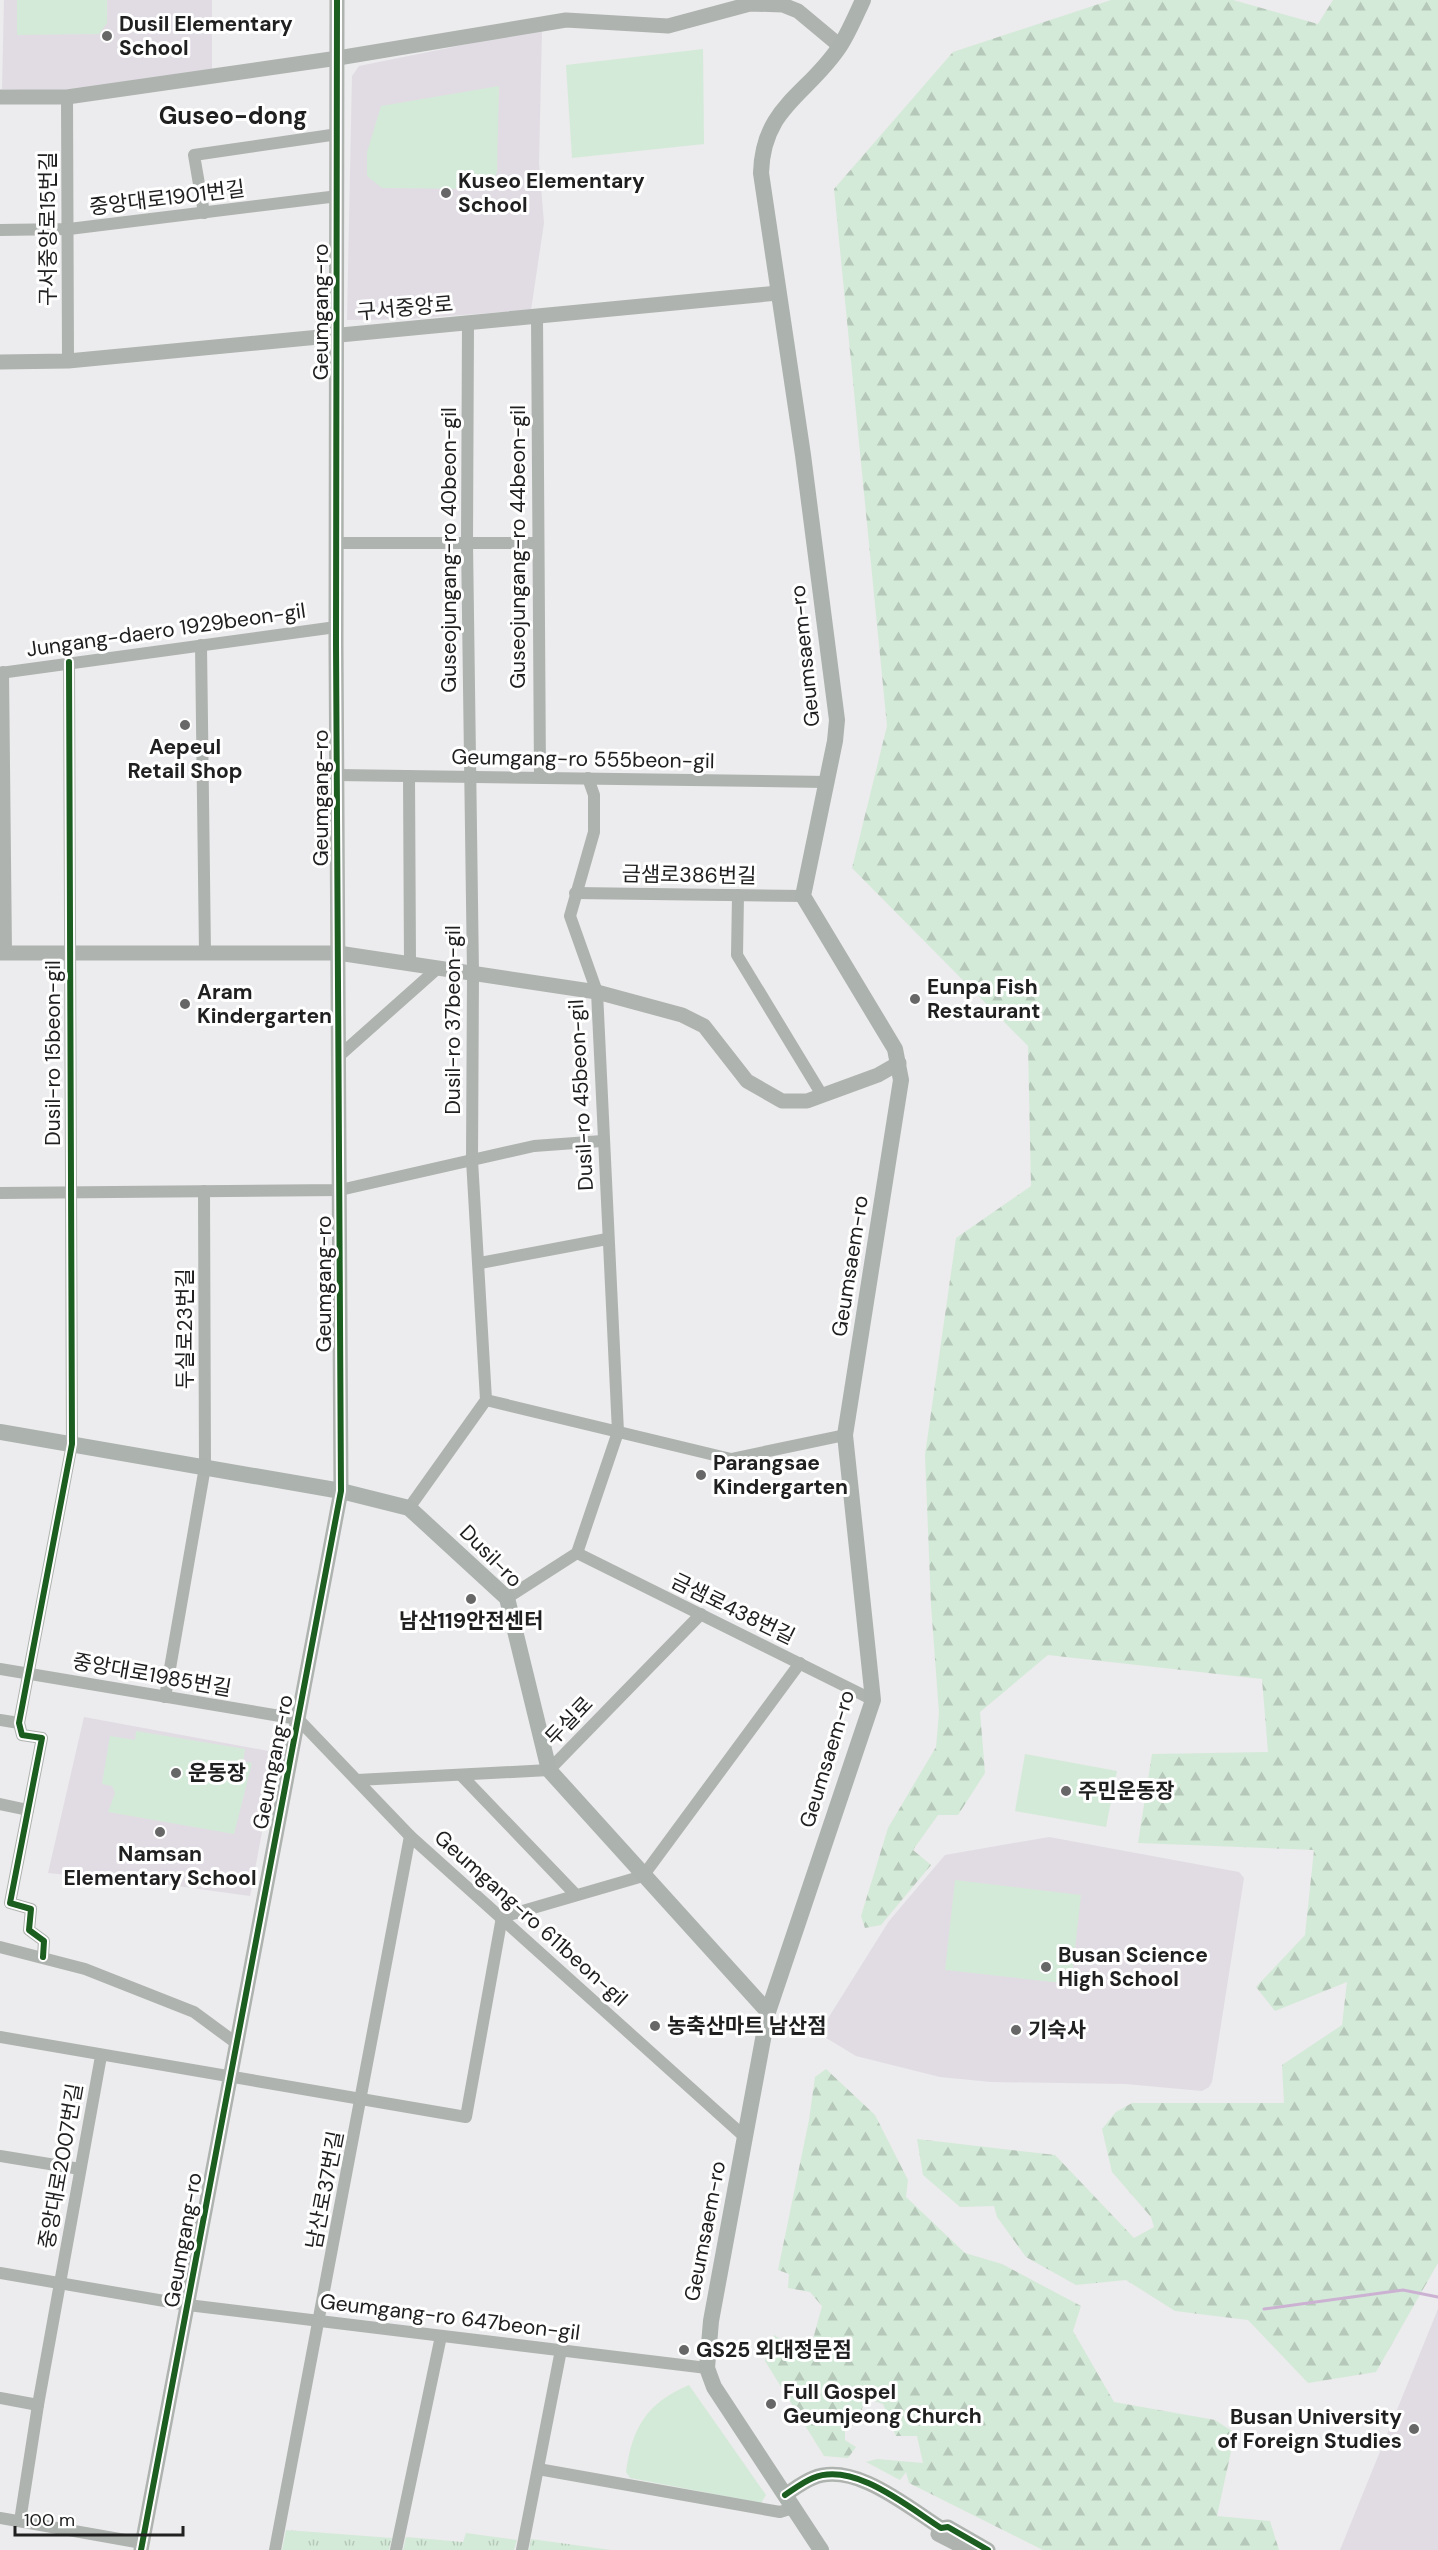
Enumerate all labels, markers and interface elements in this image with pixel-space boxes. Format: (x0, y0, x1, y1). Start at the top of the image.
place label: Dusil Elementary School (119, 10, 293, 62)
marker: Dusil Elementary School (100, 29, 114, 43)
district label: Guseo-dong (159, 100, 307, 131)
street label: 구서중앙로15번길 (34, 152, 62, 306)
place label: Kuseo Elementary School (458, 167, 645, 219)
street label: 중앙대로1901번길 (88, 175, 246, 221)
marker: Kuseo Elementary School (439, 186, 453, 200)
street label: Geumgang-ro (307, 244, 335, 380)
street label: 구서중앙로 (356, 290, 454, 326)
street label: Guseojungang-ro 44beon-gil (504, 405, 532, 689)
street label: Guseojungang-ro 40beon-gil (435, 407, 463, 693)
street label: Geumsaem-ro (784, 584, 826, 728)
street label: Jungang-daero 1929beon-gil (25, 597, 307, 663)
marker: Aepeul Retail Shop (178, 718, 192, 732)
street label: Geumgang-ro (307, 730, 335, 866)
place label: Aepeul Retail Shop (127, 733, 243, 785)
street label: Geumgang-ro 555beon-gil (451, 743, 715, 775)
street label: 금샘로386번길 (621, 860, 757, 890)
street label: Dusil-ro 37beon-gil (439, 925, 467, 1115)
street label: Dusil-ro 15beon-gil (39, 960, 67, 1146)
place label: Eunpa Fish Restaurant (927, 973, 1040, 1025)
place label: Aram Kindergarten (197, 978, 332, 1030)
marker: Eunpa Fish Restaurant (908, 992, 922, 1006)
marker: Aram Kindergarten (178, 997, 192, 1011)
street label: Dusil-ro 45beon-gil (562, 999, 600, 1191)
street label: Geumsaem-ro (825, 1193, 875, 1339)
street label: Geumgang-ro (310, 1216, 338, 1352)
street label: 두실로23번길 (171, 1268, 199, 1390)
place label: Parangsae Kindergarten (713, 1449, 848, 1501)
marker: Parangsae Kindergarten (694, 1468, 708, 1482)
street label: Dusil-ro (454, 1519, 528, 1593)
street label: 금샘로438번길 (666, 1567, 800, 1651)
marker: 남산119안전센터 (464, 1592, 478, 1606)
place label: 남산119안전센터 (399, 1607, 543, 1635)
street label: 중앙대로1985번길 (70, 1647, 234, 1703)
street label: Geumsaem-ro (793, 1687, 861, 1831)
street label: 두실로 (539, 1690, 599, 1752)
street label: Geumgang-ro (246, 1692, 300, 1832)
place label: 운동장 (188, 1759, 246, 1787)
marker: 운동장 (169, 1766, 183, 1780)
place label: 주민운동장 (1078, 1777, 1175, 1805)
marker: 주민운동장 (1059, 1784, 1073, 1798)
street label: Geumgang-ro 611beon-gil (428, 1824, 634, 2012)
marker: Namsan Elementary School (153, 1825, 167, 1839)
place label: Namsan Elementary School (63, 1840, 257, 1892)
place label: Busan Science High School (1058, 1941, 1208, 1993)
marker: Busan Science High School (1039, 1960, 1053, 1974)
place label: 농축산마트 남산점 (667, 2012, 827, 2040)
place label: 기숙사 (1028, 2016, 1086, 2044)
marker: 농축산마트 남산점 (648, 2019, 662, 2033)
marker: 기숙사 (1009, 2023, 1023, 2037)
street label: 중앙대로2007번길 (33, 2081, 89, 2251)
street label: 남산로37번길 (300, 2128, 350, 2252)
street label: Geumsaem-ro (678, 2158, 732, 2304)
street label: Geumgang-ro (157, 2170, 209, 2310)
street label: Geumgang-ro 647beon-gil (318, 2287, 582, 2347)
place label: GS25 외대정문점 (696, 2336, 852, 2364)
marker: GS25 외대정문점 (677, 2343, 691, 2357)
place label: Full Gospel Geumjeong Church (783, 2378, 982, 2430)
marker: Full Gospel Geumjeong Church (764, 2397, 778, 2411)
place label: Busan University of Foreign Studies (1217, 2403, 1402, 2455)
marker: Busan University of Foreign Studies (1407, 2422, 1421, 2436)
scale bar (15, 2499, 183, 2537)
text: 100 m (24, 2508, 75, 2532)

